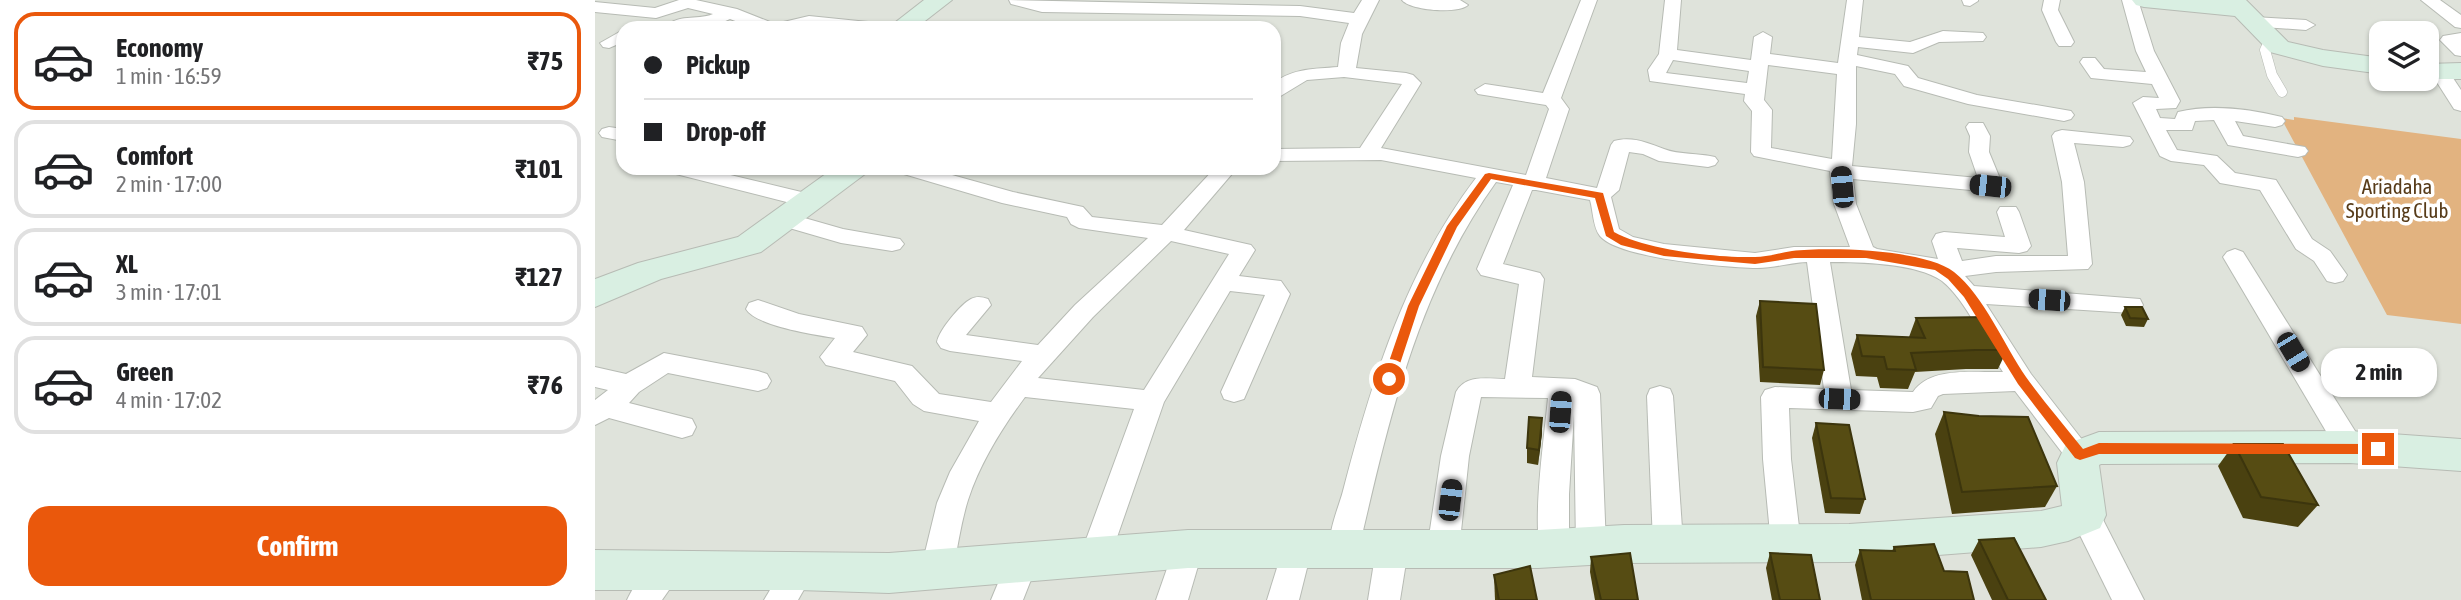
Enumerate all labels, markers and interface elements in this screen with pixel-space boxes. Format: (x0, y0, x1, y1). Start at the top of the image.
map controls (2369, 21, 2439, 91)
button: layers (2369, 21, 2439, 91)
icon: car (32, 30, 95, 93)
text: Economy (116, 33, 203, 63)
text: ₹75 (527, 46, 563, 76)
text: Pickup (686, 50, 750, 80)
text: 1 min · 16:59 (116, 63, 222, 89)
text: Drop-off (686, 117, 766, 147)
icon: car (32, 138, 95, 201)
text: Comfort (116, 141, 193, 171)
text: ₹101 (515, 154, 563, 184)
car (1830, 165, 1855, 209)
text: 2 min · 17:00 (116, 171, 222, 197)
car (1969, 173, 2012, 199)
park label: Ariadaha Sporting Club (2346, 174, 2448, 222)
icon: car (32, 246, 95, 309)
text: XL (116, 249, 138, 279)
text: ₹127 (515, 262, 563, 292)
text: 3 min · 17:01 (116, 279, 222, 305)
car (2028, 288, 2071, 312)
car (2274, 329, 2313, 375)
callout: 2 min (2320, 348, 2436, 396)
icon: car (32, 354, 95, 417)
text: Green (116, 357, 174, 387)
text: 2 min (2356, 359, 2402, 385)
route start (1373, 363, 1405, 395)
text: ₹76 (527, 370, 563, 400)
text: 4 min · 17:02 (116, 387, 222, 413)
car (1818, 388, 1861, 410)
car (1549, 390, 1572, 434)
route end (2362, 433, 2394, 465)
car (1438, 478, 1463, 522)
button: Confirm (28, 506, 567, 586)

